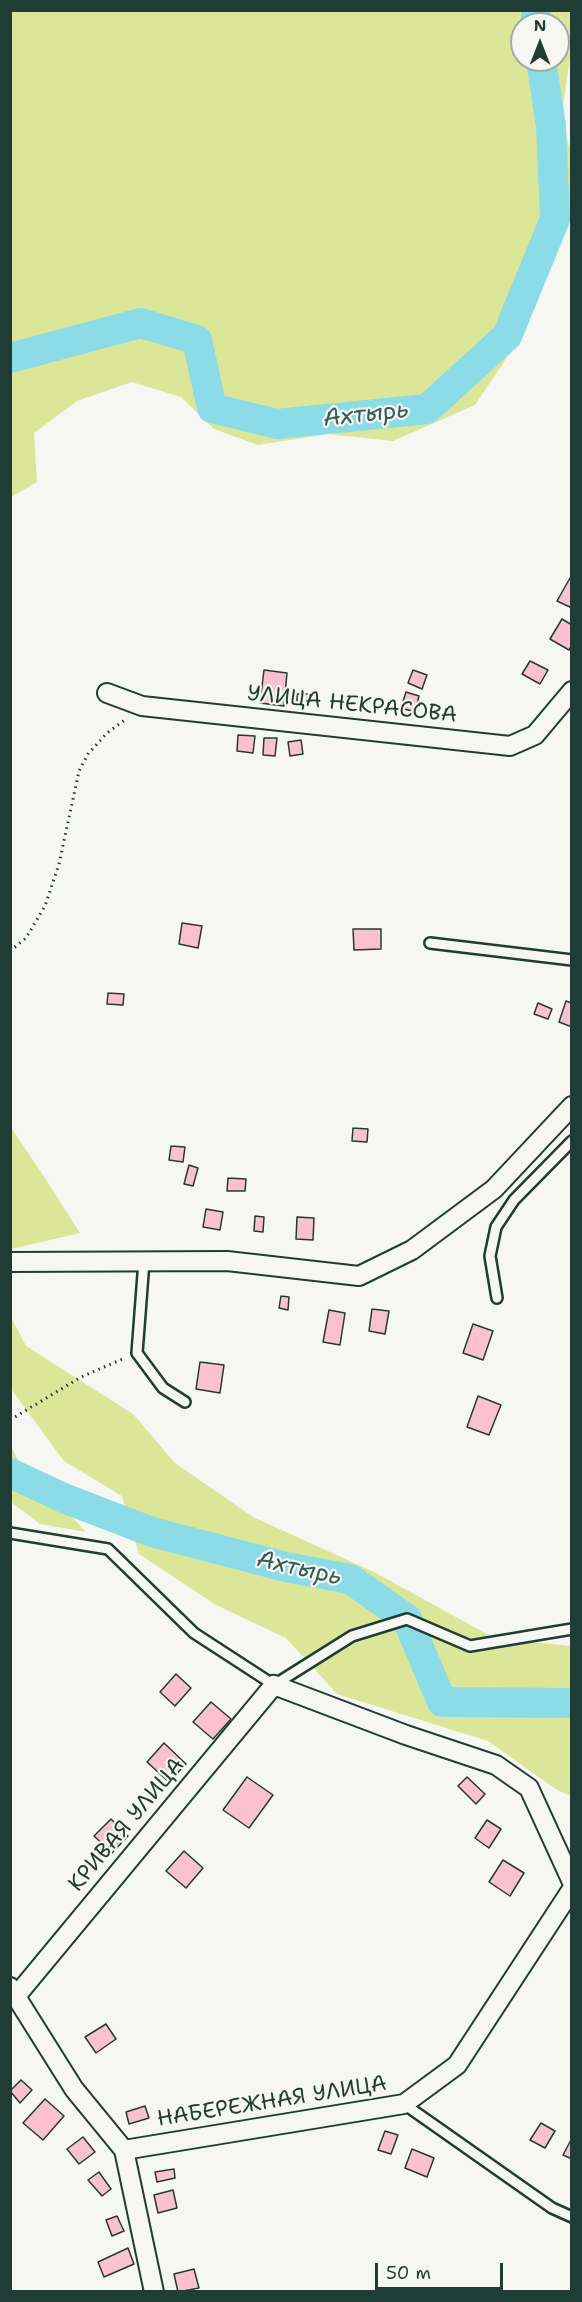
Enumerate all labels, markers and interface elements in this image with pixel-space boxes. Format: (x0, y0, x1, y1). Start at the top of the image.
north arrow (510, 12, 570, 72)
text: N (534, 15, 546, 36)
water label: Ахтырь (322, 396, 410, 434)
street label: УЛИЦА НЕКРАСОВА (246, 681, 458, 729)
water label: Ахтырь (254, 1545, 344, 1593)
street label: КРИВАЯ УЛИЦА (63, 1753, 191, 1897)
street label: НАБЕРЕЖНАЯ УЛИЦА (155, 2071, 389, 2133)
scale bar (378, 2251, 506, 2289)
text: 50 m (386, 2261, 431, 2285)

